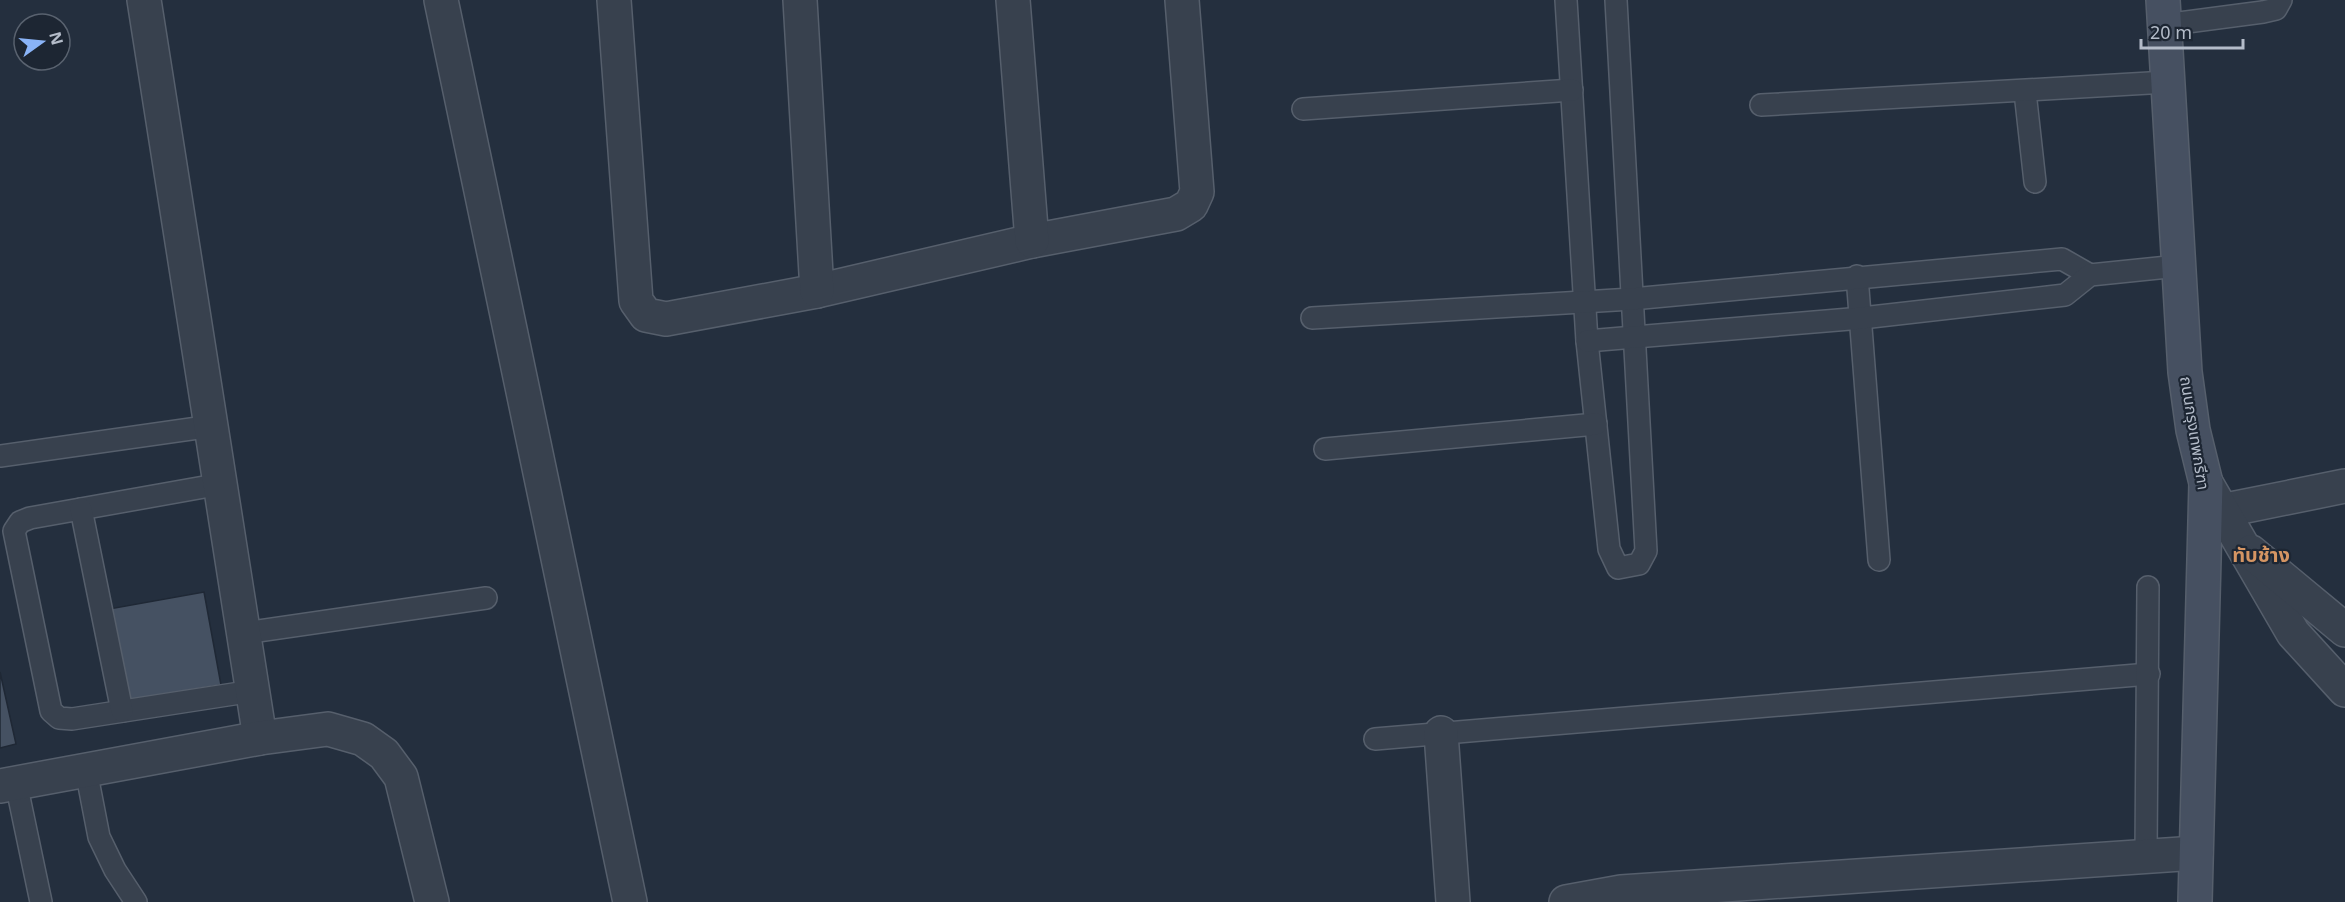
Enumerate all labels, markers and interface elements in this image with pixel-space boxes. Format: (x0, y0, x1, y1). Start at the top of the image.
north arrow (12, 12, 72, 72)
scale bar (2141, 12, 2243, 50)
text: 20 m (2150, 20, 2192, 44)
text: N (44, 29, 69, 47)
street label: ถนนกรุงเทพกรีฑา (2175, 375, 2215, 491)
district label: ทับช้าง (2232, 541, 2290, 568)

